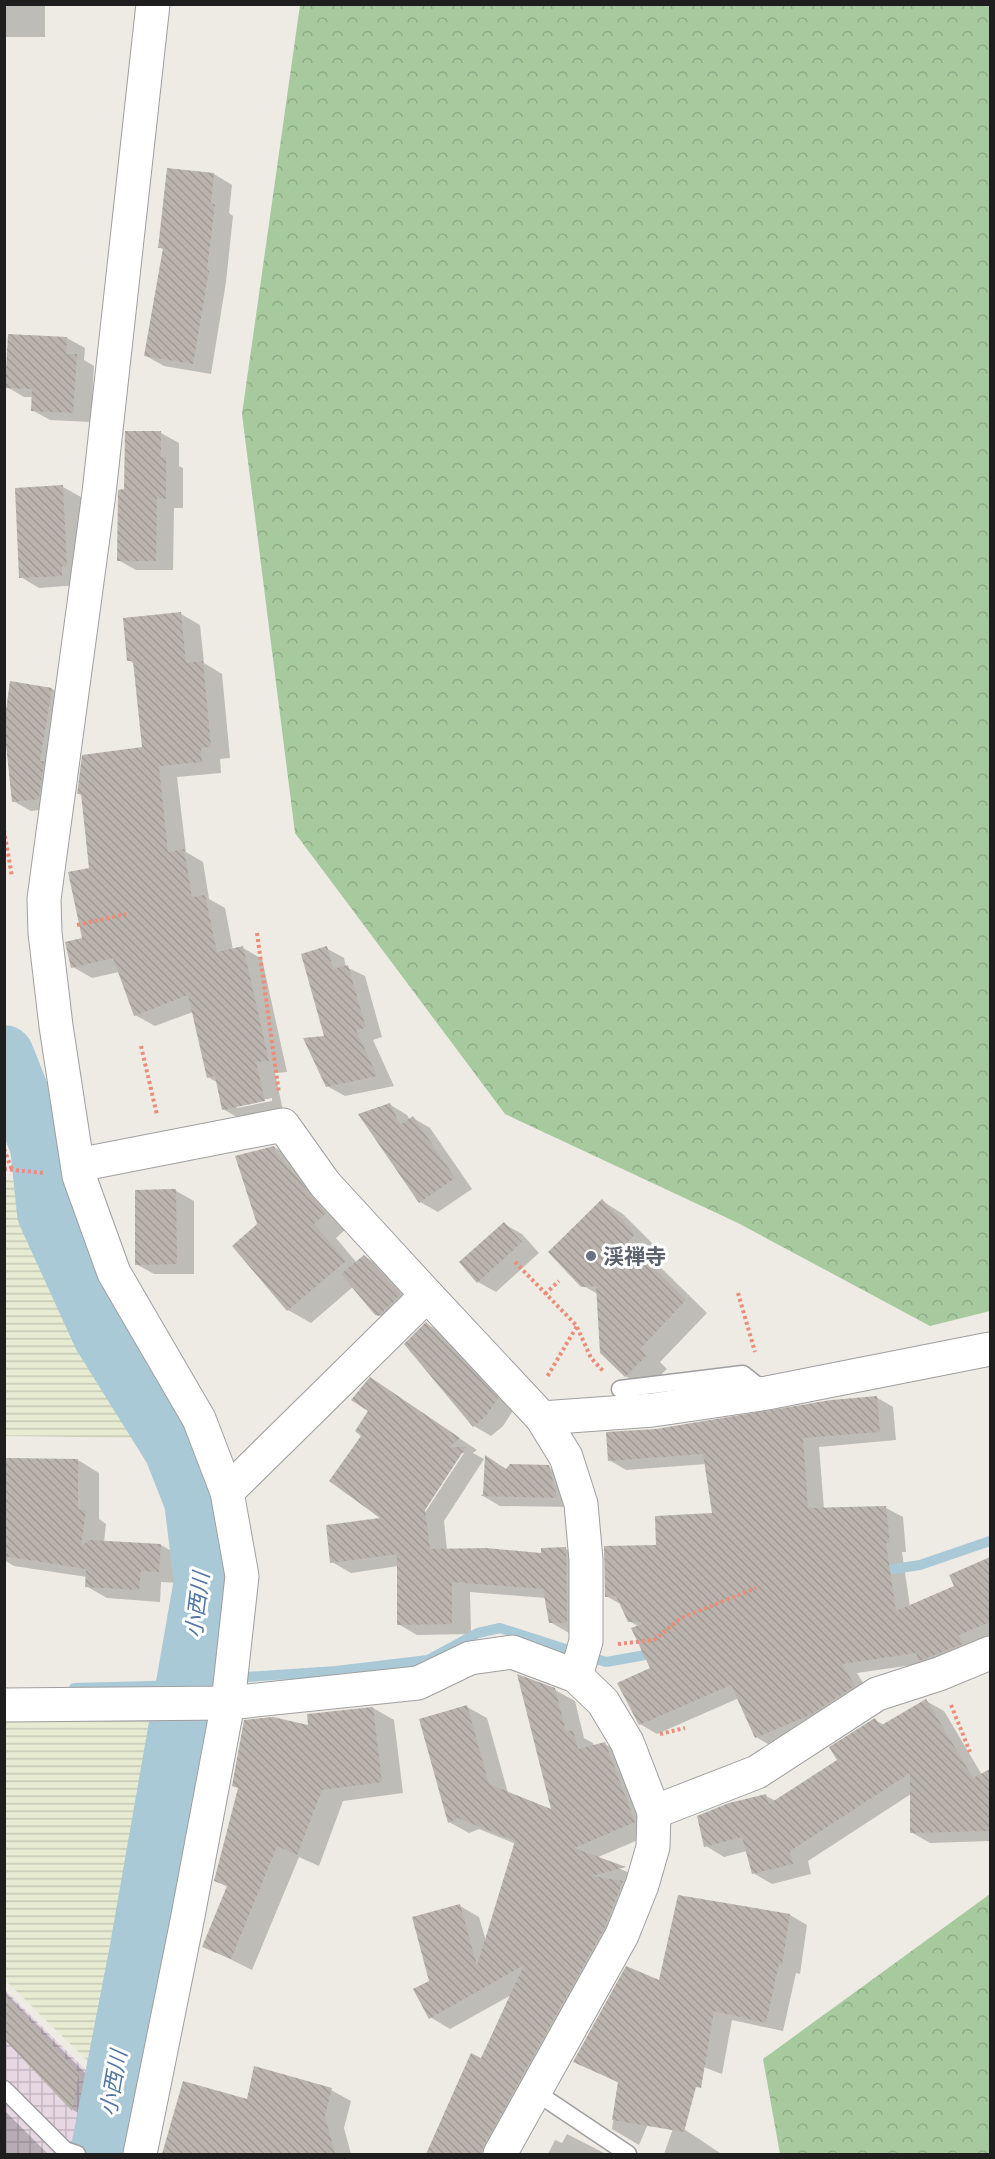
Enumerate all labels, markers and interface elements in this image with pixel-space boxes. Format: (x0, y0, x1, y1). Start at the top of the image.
place label: 渓禅寺 (603, 1243, 666, 1270)
marker: 渓禅寺 (584, 1249, 598, 1263)
water label: 小西川 (179, 1569, 215, 1639)
water label: 小西川 (93, 2046, 133, 2118)

